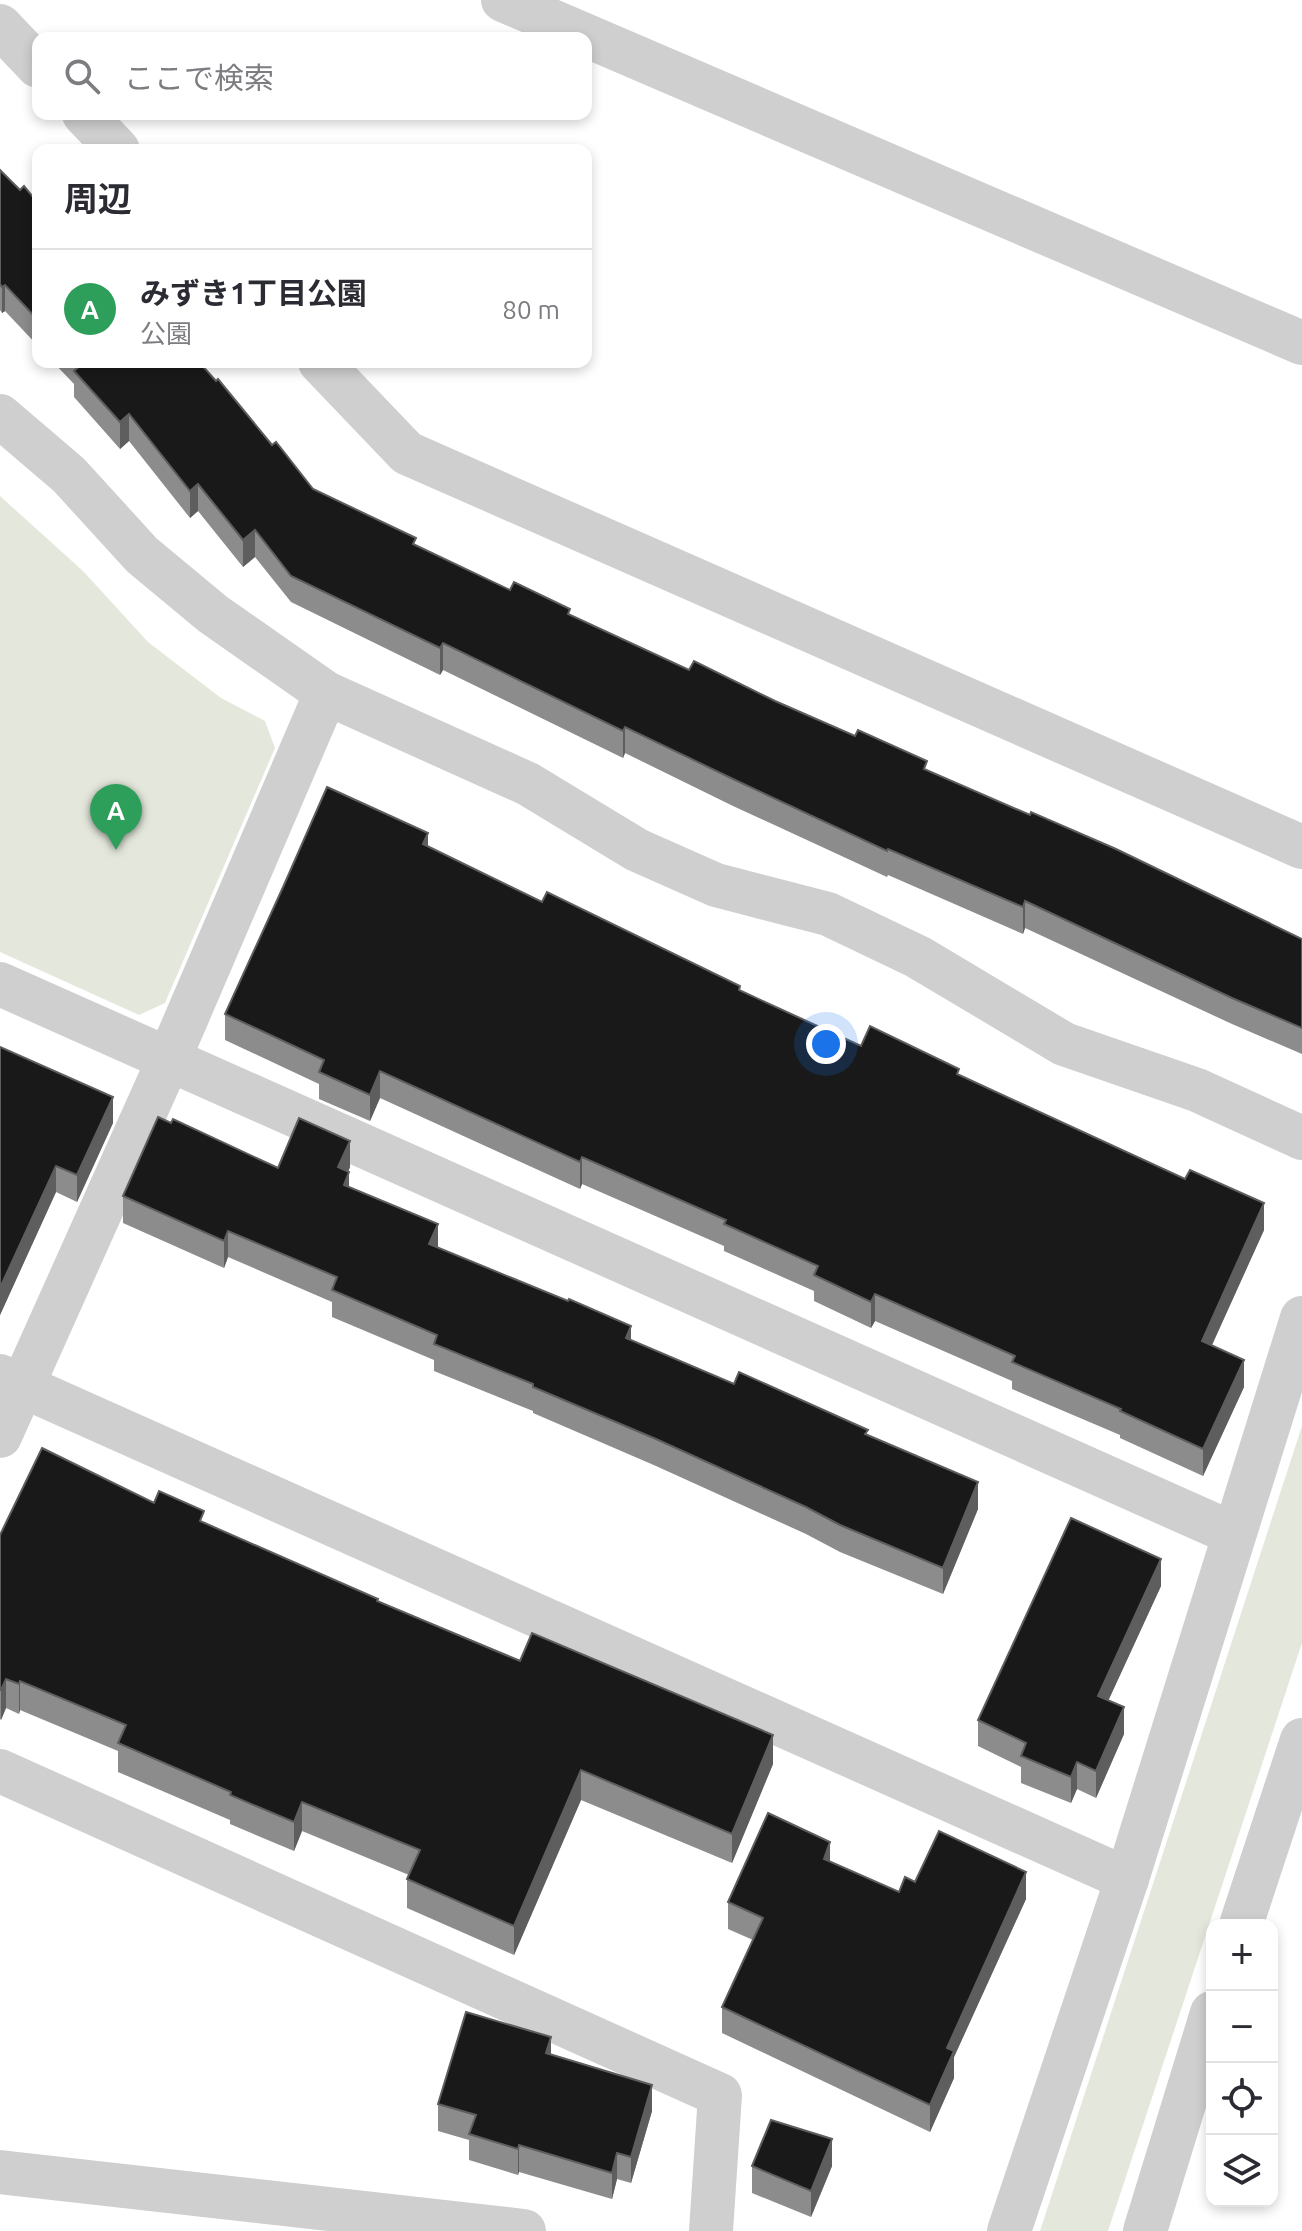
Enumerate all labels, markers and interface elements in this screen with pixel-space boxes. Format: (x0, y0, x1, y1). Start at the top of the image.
search box (32, 32, 592, 120)
icon: search (60, 54, 104, 98)
text: ここで検索 (124, 61, 274, 95)
text: 周辺 (64, 179, 132, 217)
text: みずき1丁目公園 (140, 276, 367, 310)
text: A (81, 295, 99, 324)
text: 80 m (502, 295, 560, 324)
text: 公園 (140, 319, 192, 348)
pin: A (90, 784, 142, 850)
your location (806, 1024, 846, 1064)
map controls (1206, 1919, 1278, 2207)
button: + (1206, 1919, 1278, 1991)
button: − (1206, 1991, 1278, 2063)
button: locate (1206, 2063, 1278, 2135)
button: layers (1206, 2135, 1278, 2207)

